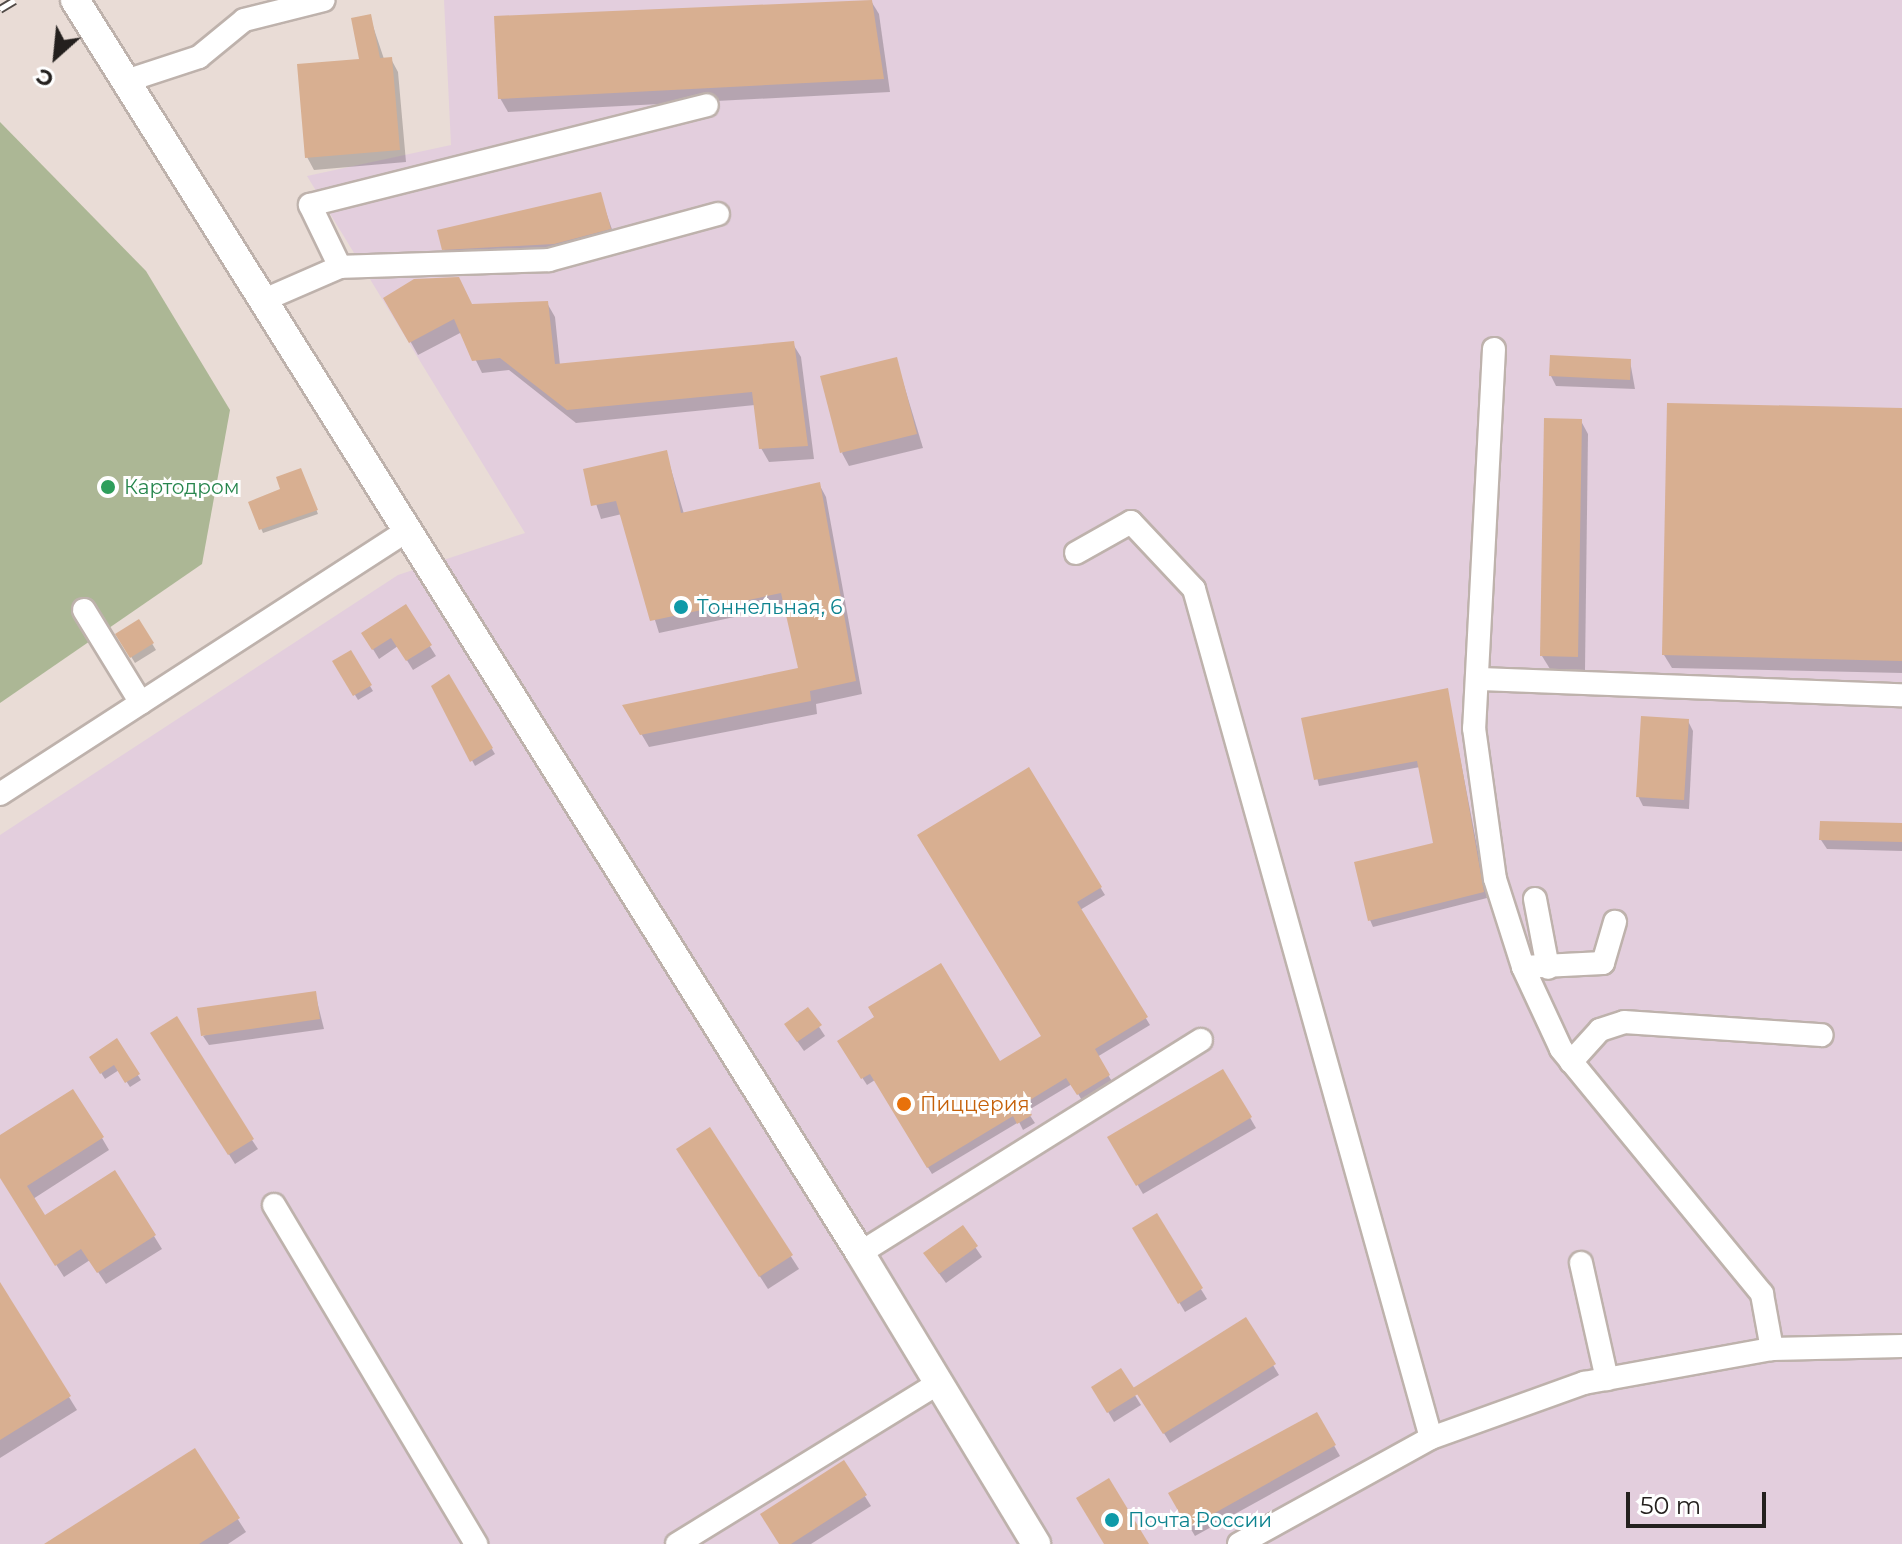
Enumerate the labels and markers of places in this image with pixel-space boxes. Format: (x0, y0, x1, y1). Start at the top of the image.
place label: Картодром (124, 475, 240, 499)
marker: Картодром (99, 478, 117, 496)
place label: Тоннельная, 6 (697, 595, 842, 619)
marker: Тоннельная, 6 (672, 598, 690, 616)
place label: Пиццерия (920, 1092, 1030, 1116)
marker: Пиццерия (895, 1095, 913, 1113)
place label: Почта России (1128, 1508, 1272, 1532)
marker: Почта России (1103, 1511, 1121, 1529)

